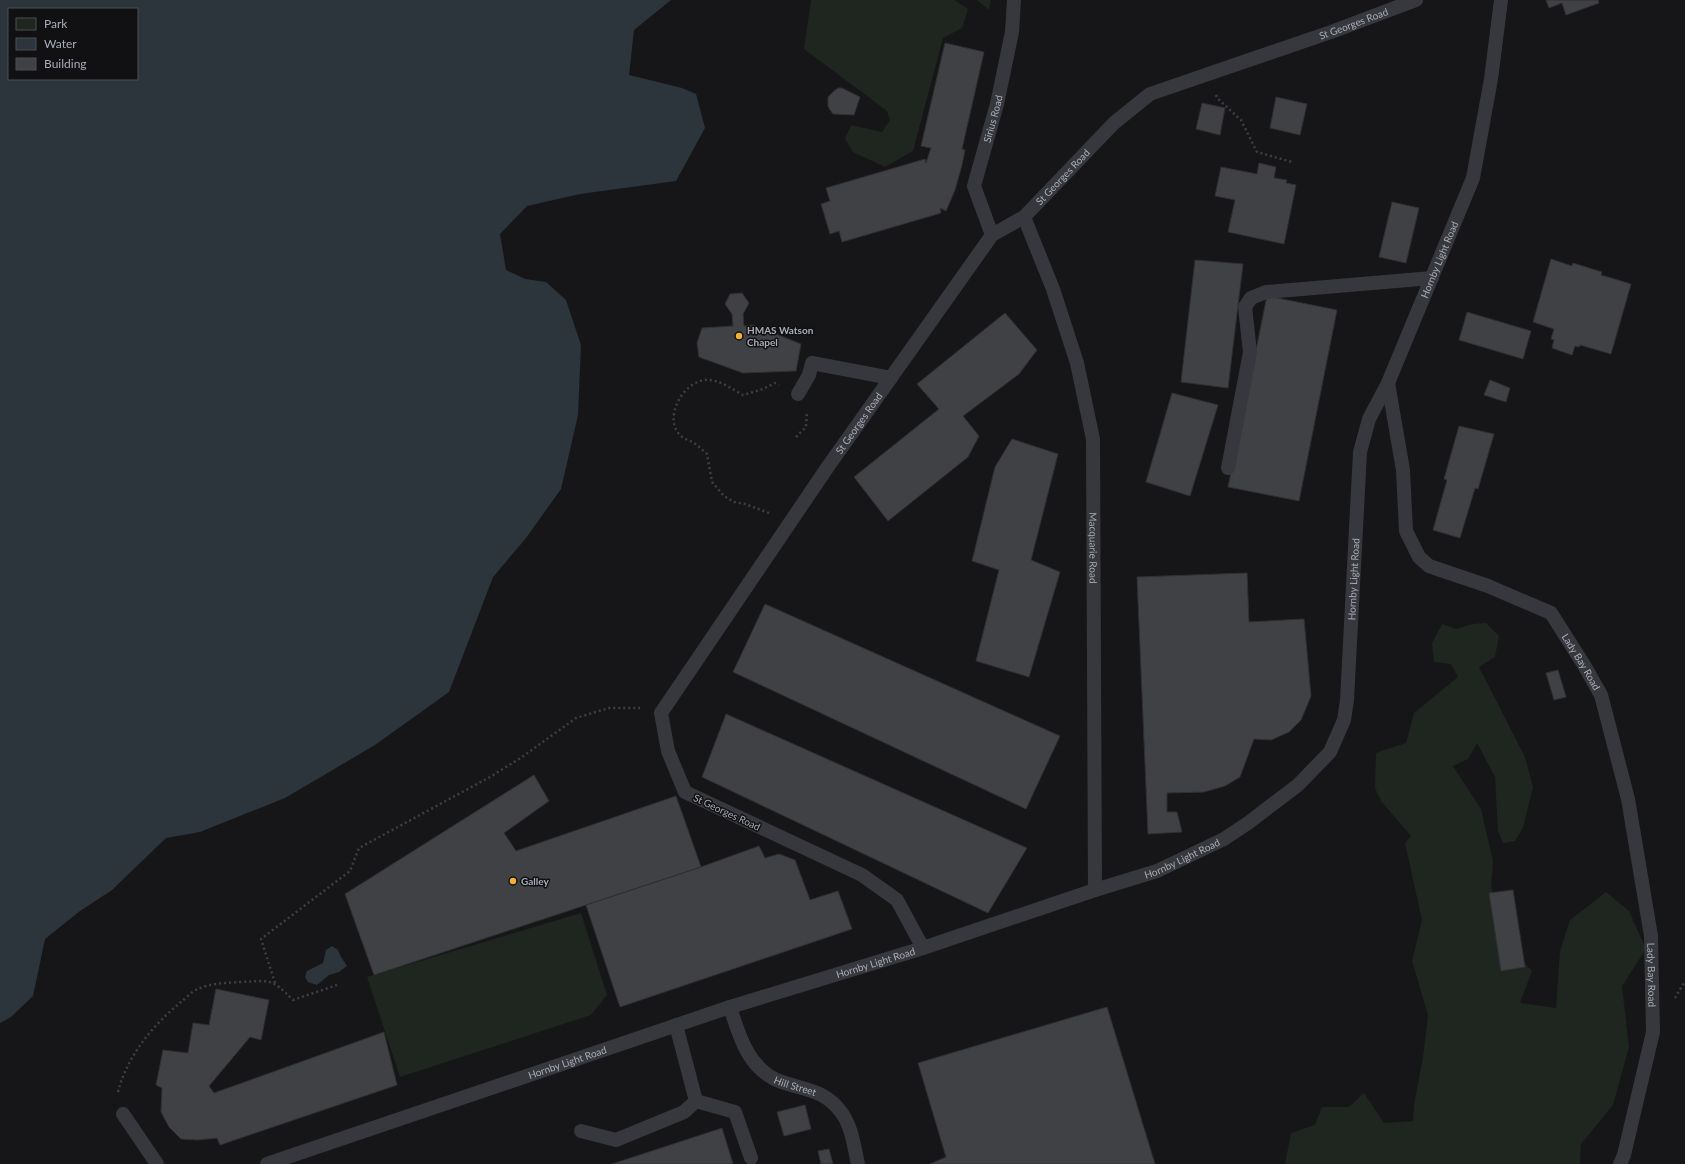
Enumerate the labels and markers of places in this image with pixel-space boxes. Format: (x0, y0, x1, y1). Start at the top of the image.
place label: HMAS Watson Chapel (747, 324, 814, 348)
marker: HMAS Watson Chapel (734, 331, 744, 341)
place label: Galley (521, 875, 549, 887)
marker: Galley (508, 876, 518, 886)

